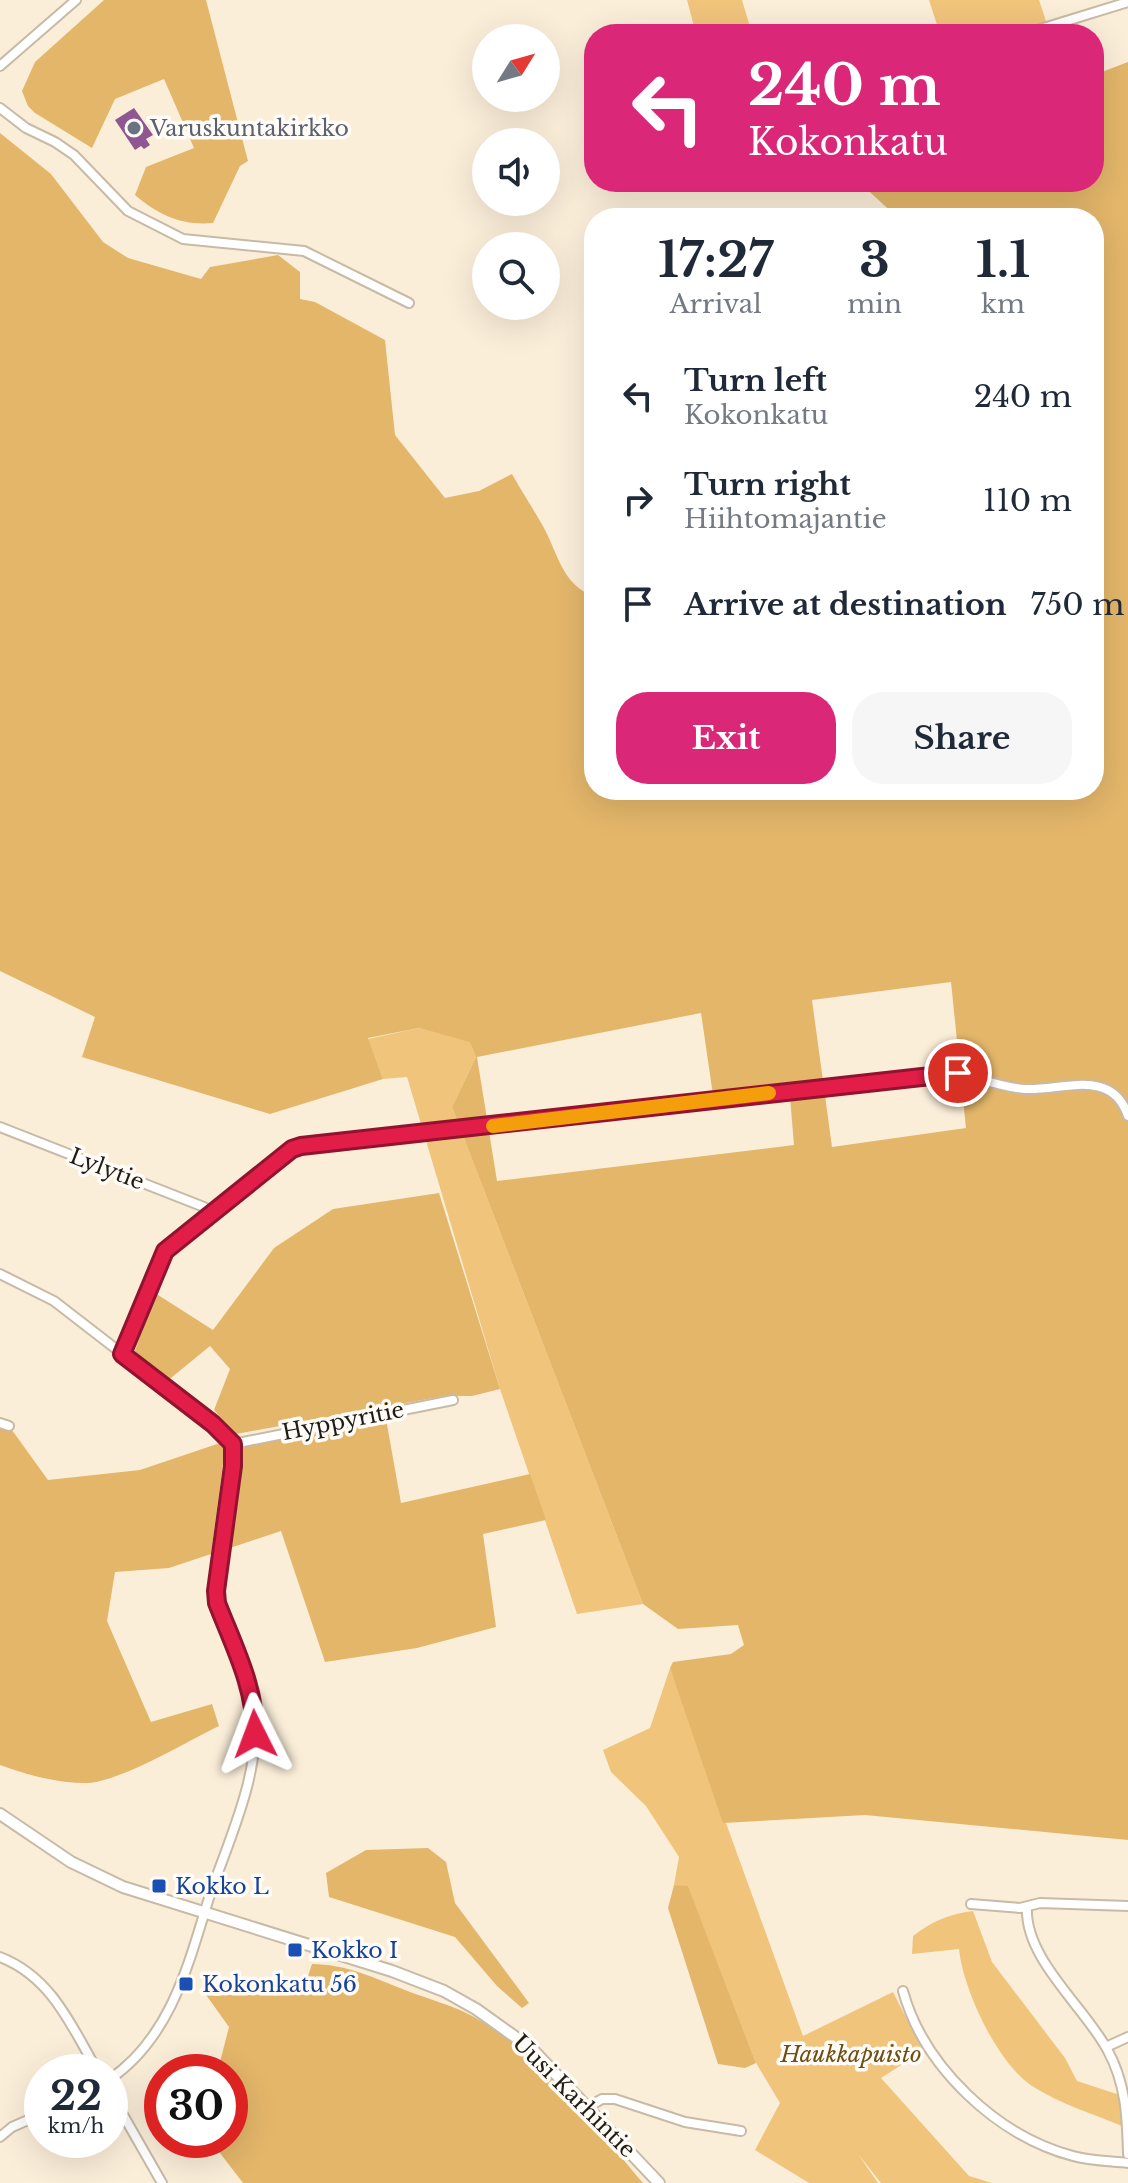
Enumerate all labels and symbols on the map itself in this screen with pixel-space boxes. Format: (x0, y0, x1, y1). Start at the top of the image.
north arrow (472, 24, 560, 112)
place label: Varuskuntakirkko (149, 115, 349, 142)
marker: Varuskuntakirkko (125, 119, 143, 137)
pin (924, 1039, 992, 1107)
street label: Lylytie (66, 1142, 148, 1196)
street label: Hyppyritie (280, 1396, 406, 1446)
position arrow (213, 1692, 297, 1776)
place label: Kokko L (175, 1873, 269, 1900)
marker: Kokko L (150, 1877, 168, 1895)
place label: Kokko I (311, 1937, 398, 1964)
marker: Kokko I (286, 1941, 304, 1959)
place label: Kokonkatu 56 (202, 1971, 357, 1998)
marker: Kokonkatu 56 (177, 1975, 195, 1993)
street label: Uusi Karhintie (507, 2029, 641, 2163)
park label: Haukkapuisto (780, 2041, 921, 2068)
speed limit sign: 30 (144, 2054, 248, 2158)

